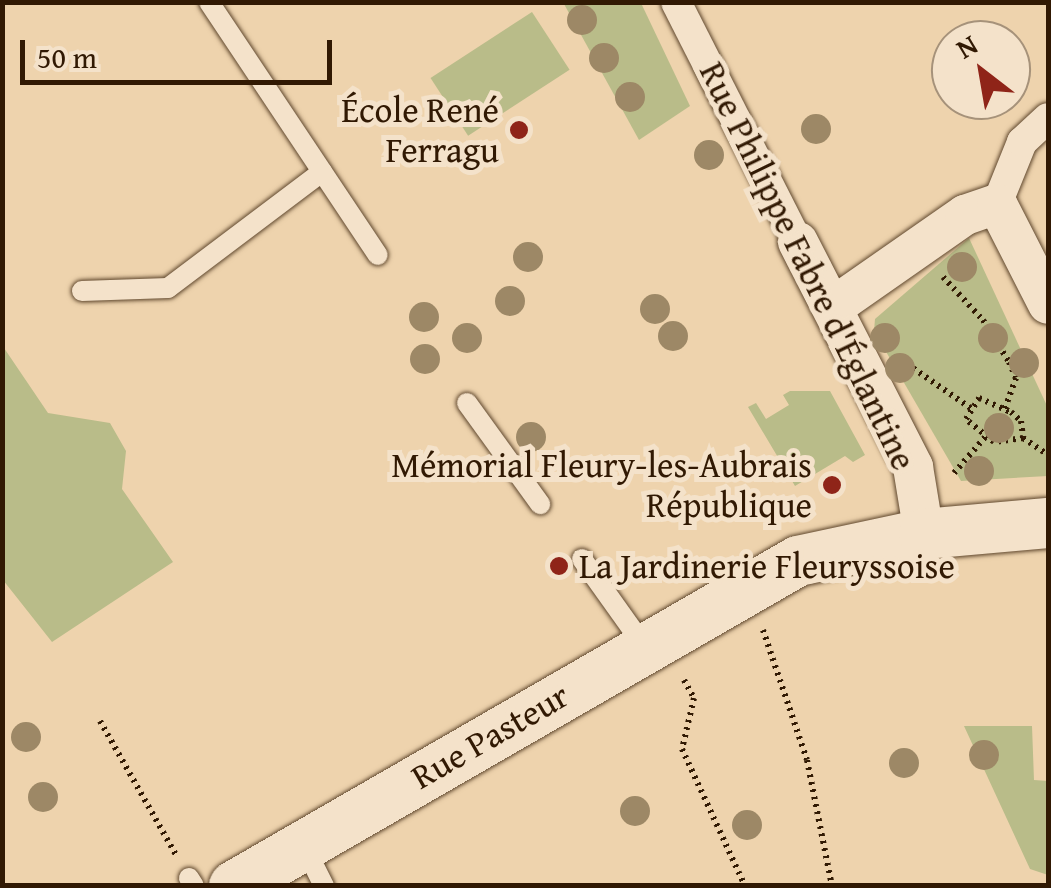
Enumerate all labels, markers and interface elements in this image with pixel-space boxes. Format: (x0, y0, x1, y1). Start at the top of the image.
scale bar (25, 20, 338, 82)
north arrow (931, 20, 1031, 120)
text: N (948, 23, 985, 68)
text: 50 m (37, 35, 97, 79)
street label: Rue Philippe Fabre d'Églantine (691, 55, 925, 477)
place label: École René Ferragu (341, 89, 499, 171)
marker: École René Ferragu (508, 119, 530, 141)
place label: Mémorial Fleury-les-Aubrais République (391, 444, 812, 526)
marker: Mémorial Fleury-les-Aubrais République (821, 474, 843, 496)
place label: La Jardinerie Fleuryssoise (579, 545, 955, 587)
marker: La Jardinerie Fleuryssoise (548, 555, 570, 577)
street label: Rue Pasteur (404, 674, 576, 798)

